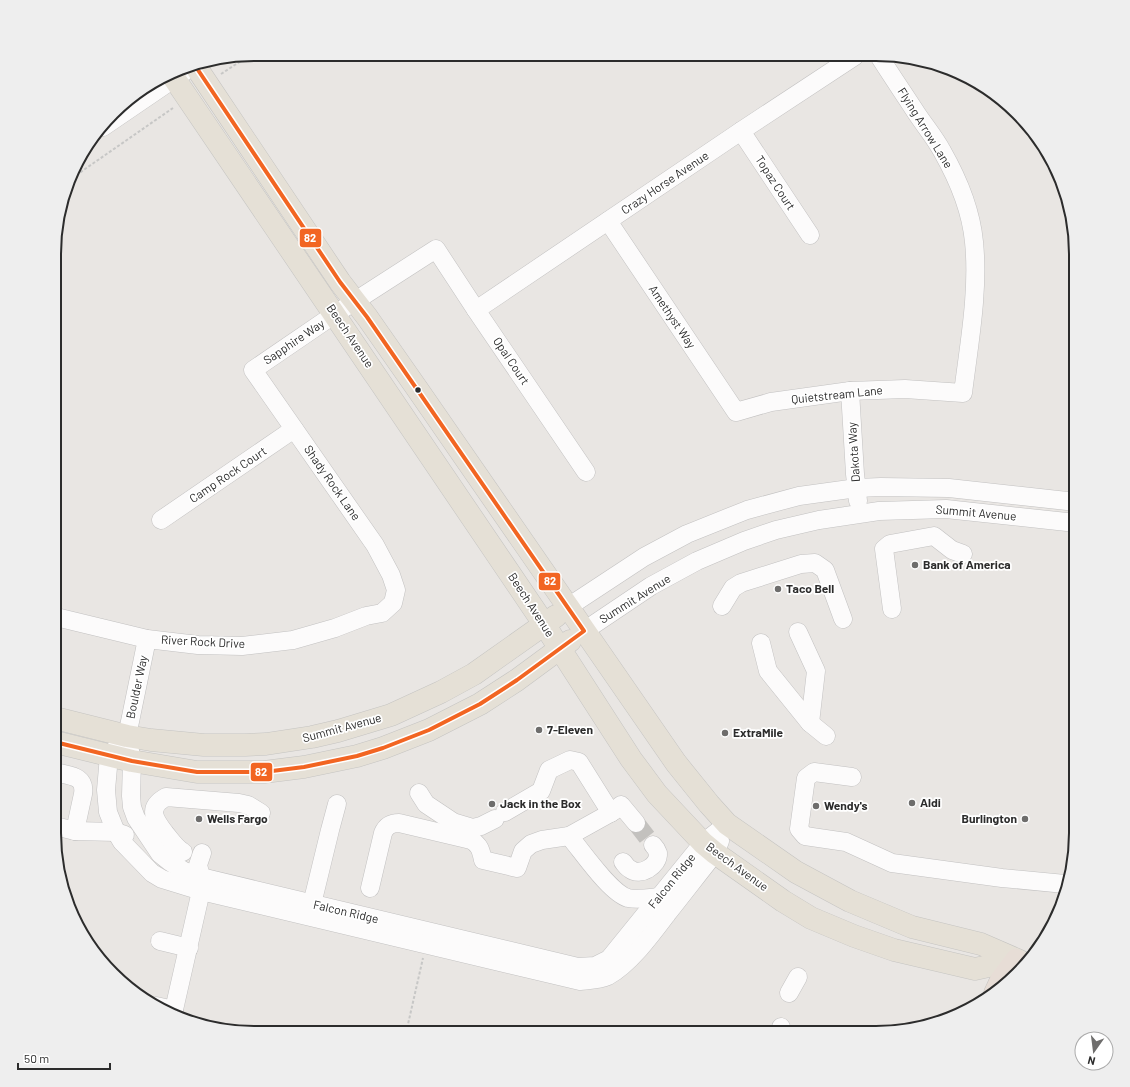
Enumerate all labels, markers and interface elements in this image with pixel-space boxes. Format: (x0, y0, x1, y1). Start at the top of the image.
street label: Flying Arrow Lane (895, 85, 956, 170)
street label: Crazy Horse Avenue (618, 148, 711, 217)
street label: Topaz Court (753, 153, 799, 212)
line badge: 82 (299, 228, 322, 248)
text: 82 (304, 231, 316, 244)
street label: Amethyst Way (647, 282, 699, 351)
street label: Beech Avenue (324, 301, 377, 370)
street label: Sapphire Way (260, 315, 327, 367)
street label: Opal Court (491, 334, 533, 387)
street label: Quietstream Lane (790, 382, 883, 406)
unlabelled marker (413, 385, 423, 395)
street label: Dakota Way (844, 421, 862, 483)
street label: Shady Rock Lane (302, 442, 364, 523)
street label: Camp Rock Court (186, 443, 269, 505)
street label: Summit Avenue (935, 501, 1017, 523)
place label: Bank of America (923, 557, 1011, 571)
marker: Bank of America (910, 560, 920, 570)
street label: Beech Avenue (506, 570, 558, 639)
street label: Summit Avenue (596, 571, 673, 626)
line badge: 82 (538, 572, 561, 591)
text: 82 (544, 574, 556, 587)
place label: Taco Bell (786, 581, 834, 595)
marker: Taco Bell (773, 584, 783, 594)
street label: River Rock Drive (161, 632, 246, 650)
street label: Boulder Way (122, 653, 150, 720)
street label: Summit Avenue (301, 710, 383, 744)
place label: 7-Eleven (547, 722, 593, 736)
marker: 7-Eleven (534, 725, 544, 735)
place label: ExtraMile (733, 725, 783, 739)
marker: ExtraMile (720, 728, 730, 738)
line badge: 82 (250, 762, 273, 782)
text: 82 (255, 765, 267, 778)
place label: Aldi (920, 795, 941, 809)
place label: Jack in the Box (500, 796, 581, 810)
place label: Wendy's (824, 798, 867, 812)
marker: Aldi (907, 798, 917, 808)
marker: Jack in the Box (487, 799, 497, 809)
marker: Wendy's (811, 801, 821, 811)
place label: Wells Fargo (207, 811, 268, 825)
place label: Burlington (962, 811, 1017, 825)
marker: Wells Fargo (194, 814, 204, 824)
marker: Burlington (1020, 814, 1030, 824)
street label: Beech Avenue (704, 839, 771, 893)
street label: Falcon Ridge (645, 850, 698, 911)
street label: Falcon Ridge (312, 897, 380, 925)
north arrow (1074, 1031, 1114, 1071)
scale bar (18, 1045, 110, 1071)
text: 50 m (24, 1051, 49, 1065)
text: N (1086, 1054, 1097, 1068)

